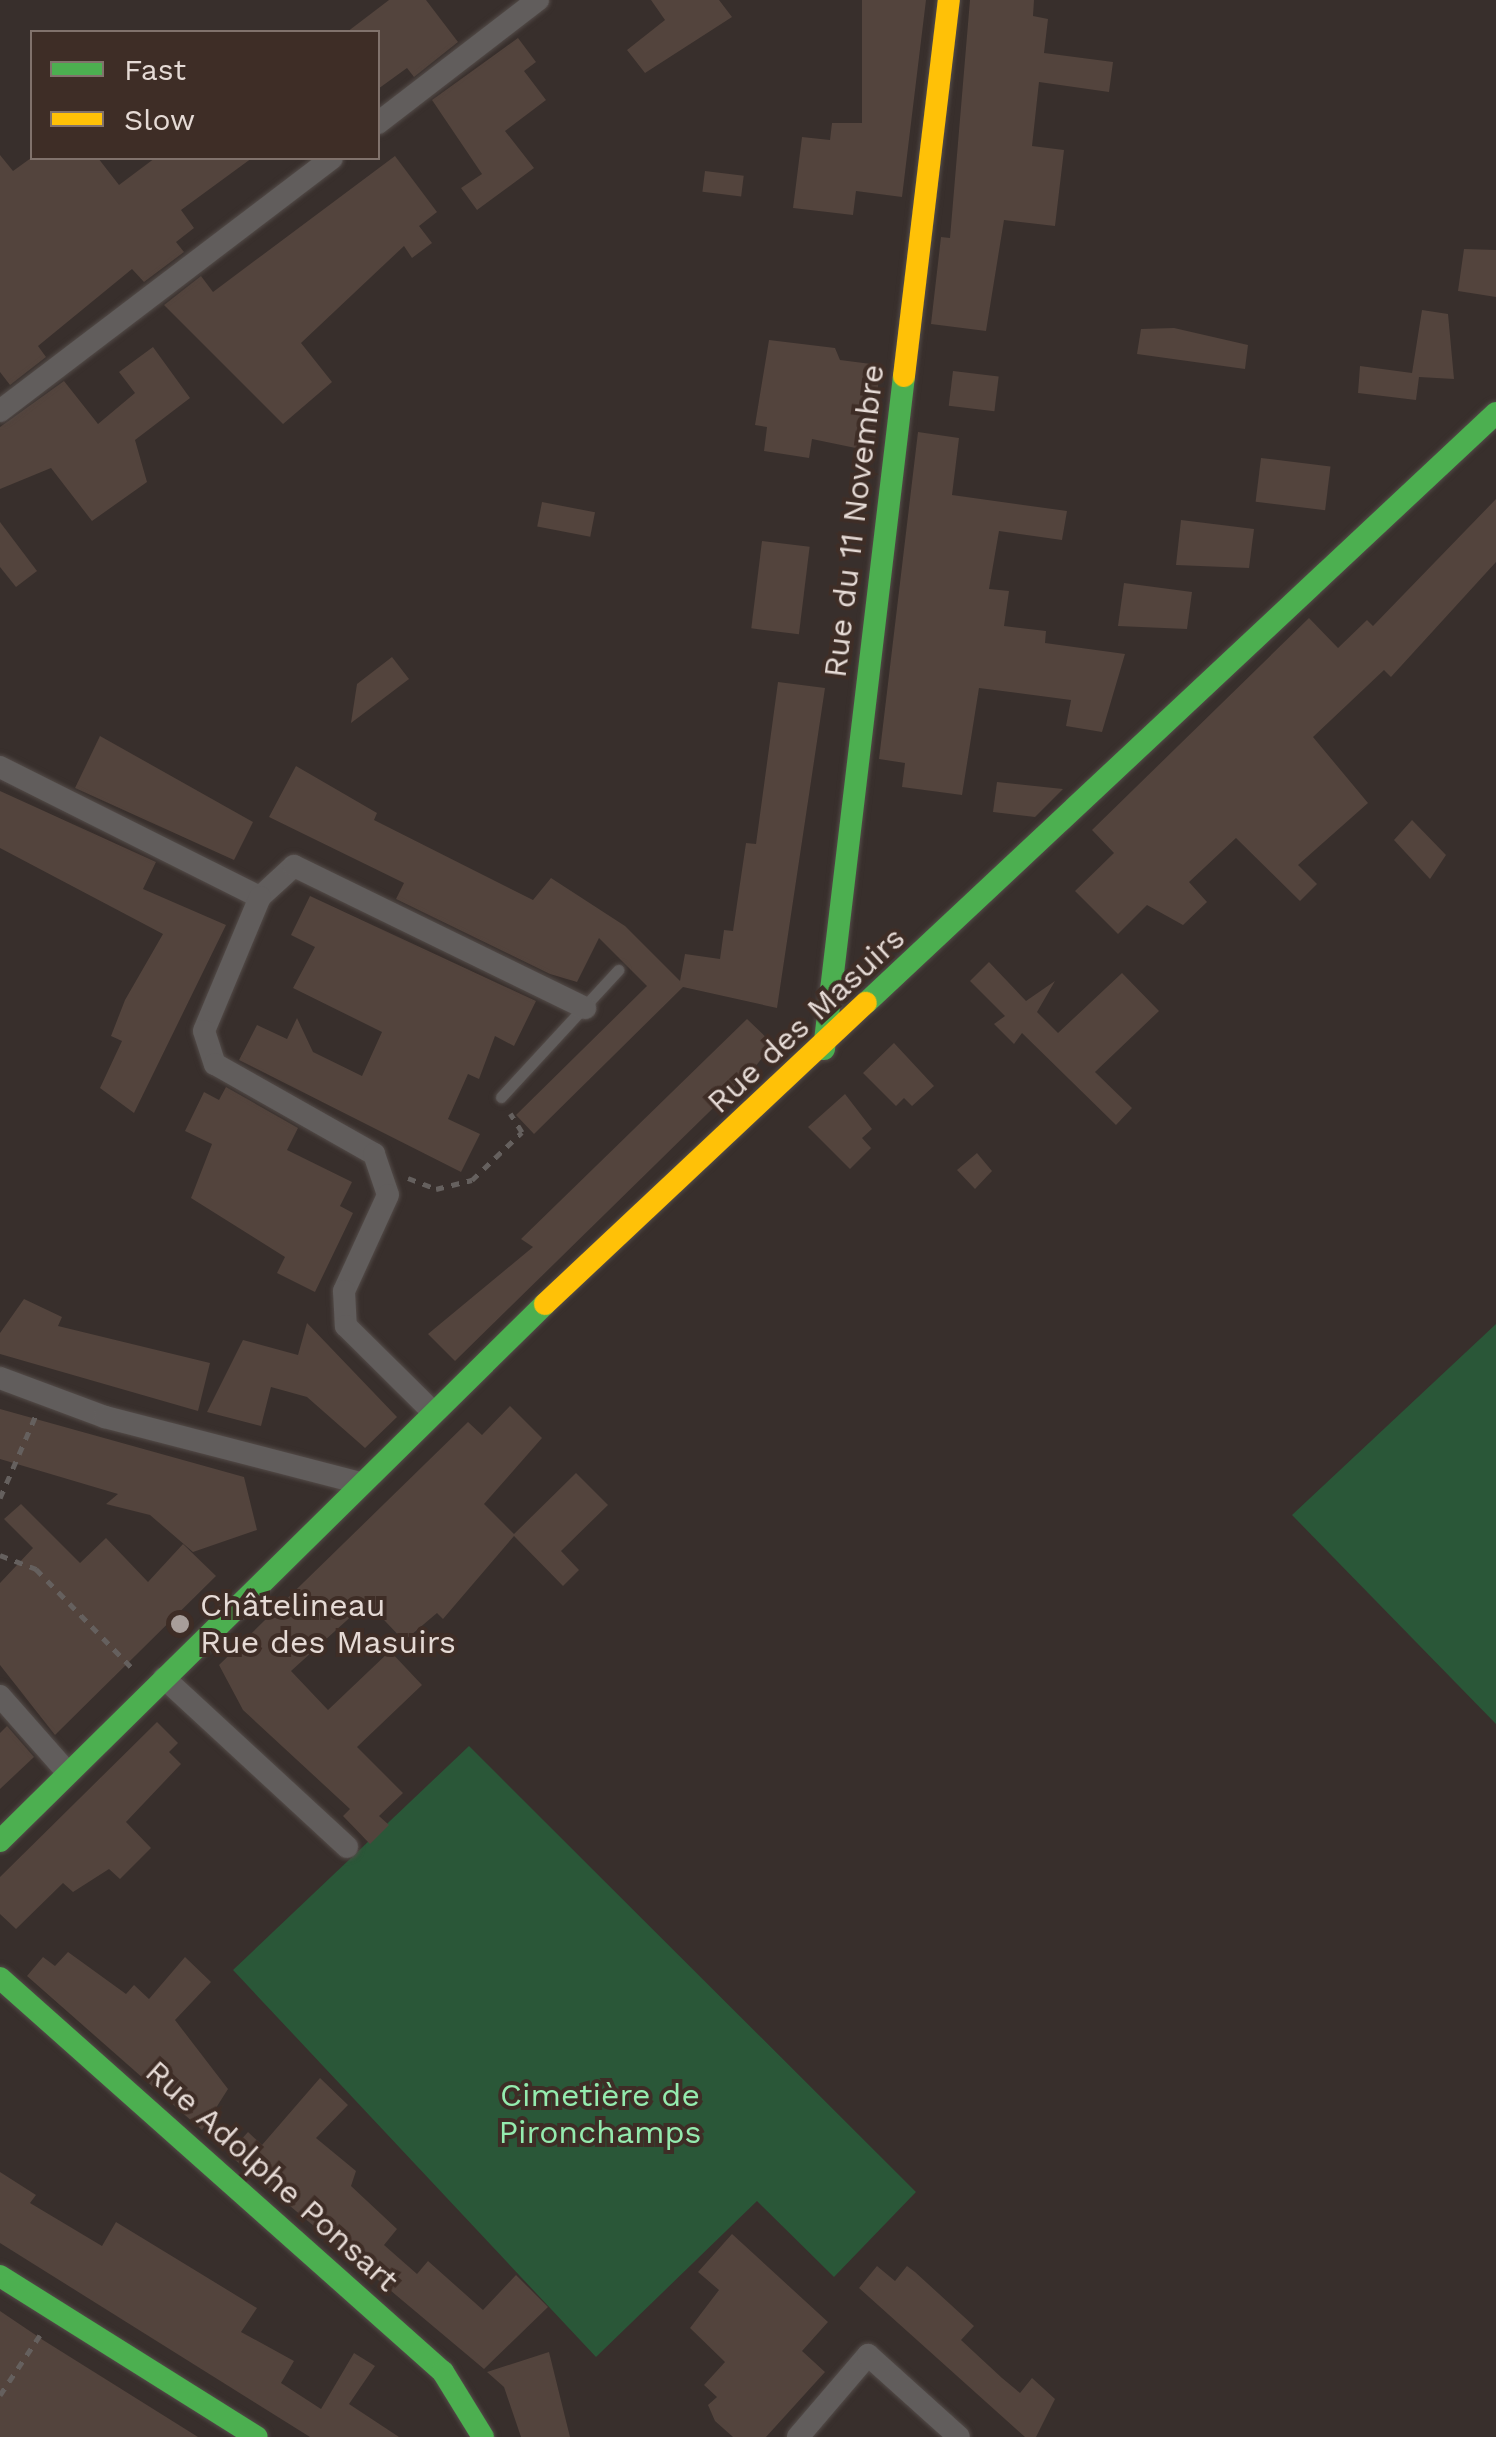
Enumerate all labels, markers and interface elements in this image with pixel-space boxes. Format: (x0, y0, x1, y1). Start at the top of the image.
legend (30, 30, 380, 160)
text: Fast (124, 52, 186, 87)
text: Slow (124, 102, 195, 137)
street label: Rue du 11 Novembre (816, 362, 892, 680)
street label: Rue des Masuirs (699, 919, 913, 1121)
place label: Châtelineau Rue des Masuirs (200, 1587, 456, 1662)
marker: Châtelineau Rue des Masuirs (169, 1613, 191, 1635)
street label: Rue Adolphe Ponsart (137, 2052, 407, 2300)
park label: Cimetière de Pironchamps (499, 2077, 701, 2152)

